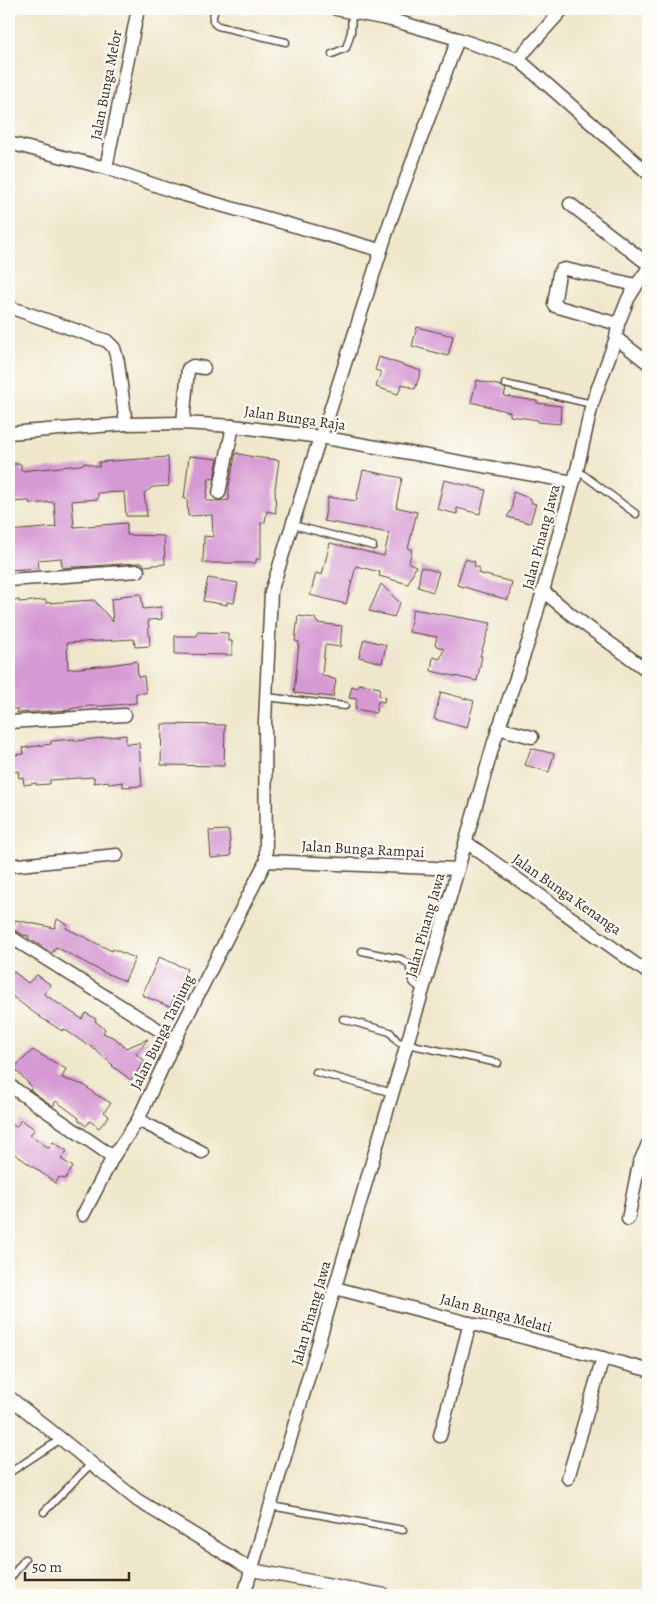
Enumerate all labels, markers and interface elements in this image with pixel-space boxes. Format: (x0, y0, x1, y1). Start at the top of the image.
street label: Jalan Bunga Melor (86, 28, 127, 142)
street label: Jalan Bunga Raja (243, 401, 347, 435)
street label: Jalan Pinang Jawa (517, 482, 565, 592)
street label: Jalan Bunga Rampai (301, 836, 425, 862)
street label: Jalan Bunga Kenanga (508, 849, 626, 939)
street label: Jalan Pinang Jawa (400, 870, 450, 980)
street label: Jalan Bunga Tanjung (125, 971, 199, 1093)
street label: Jalan Pinang Jawa (286, 1258, 336, 1368)
street label: Jalan Bunga Melati (438, 1288, 554, 1338)
scale bar (25, 1549, 129, 1581)
text: 50 m (32, 1557, 62, 1577)

